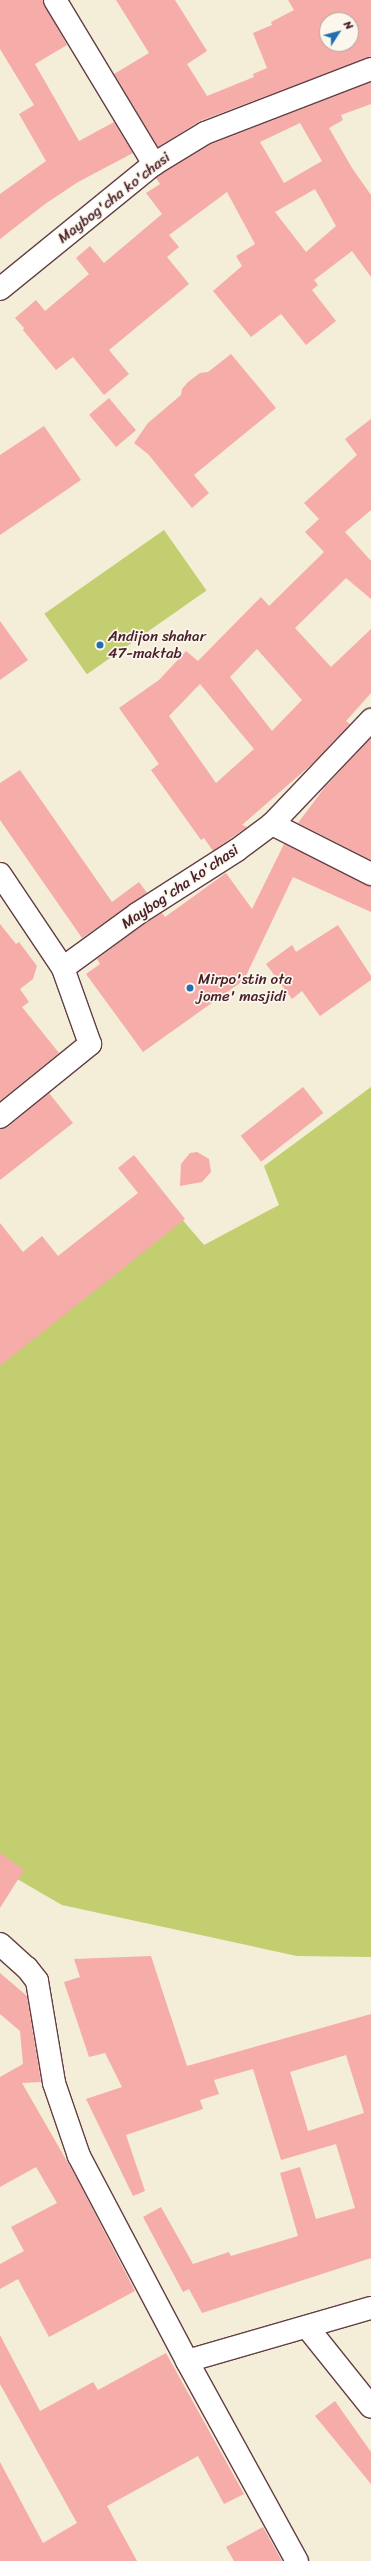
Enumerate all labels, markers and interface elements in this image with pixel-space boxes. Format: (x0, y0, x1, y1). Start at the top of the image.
north arrow (319, 12, 359, 52)
text: N (338, 17, 358, 34)
street label: Maybog'cha ko'chasi (54, 148, 174, 248)
place label: Andijon shahar 47-maktab (108, 627, 206, 662)
marker: Andijon shahar 47-maktab (95, 640, 105, 650)
street label: Maybog'cha ko'chasi (118, 841, 242, 933)
place label: Mirpo'stin ota jome' masjidi (198, 970, 292, 1005)
marker: Mirpo'stin ota jome' masjidi (185, 983, 195, 993)

